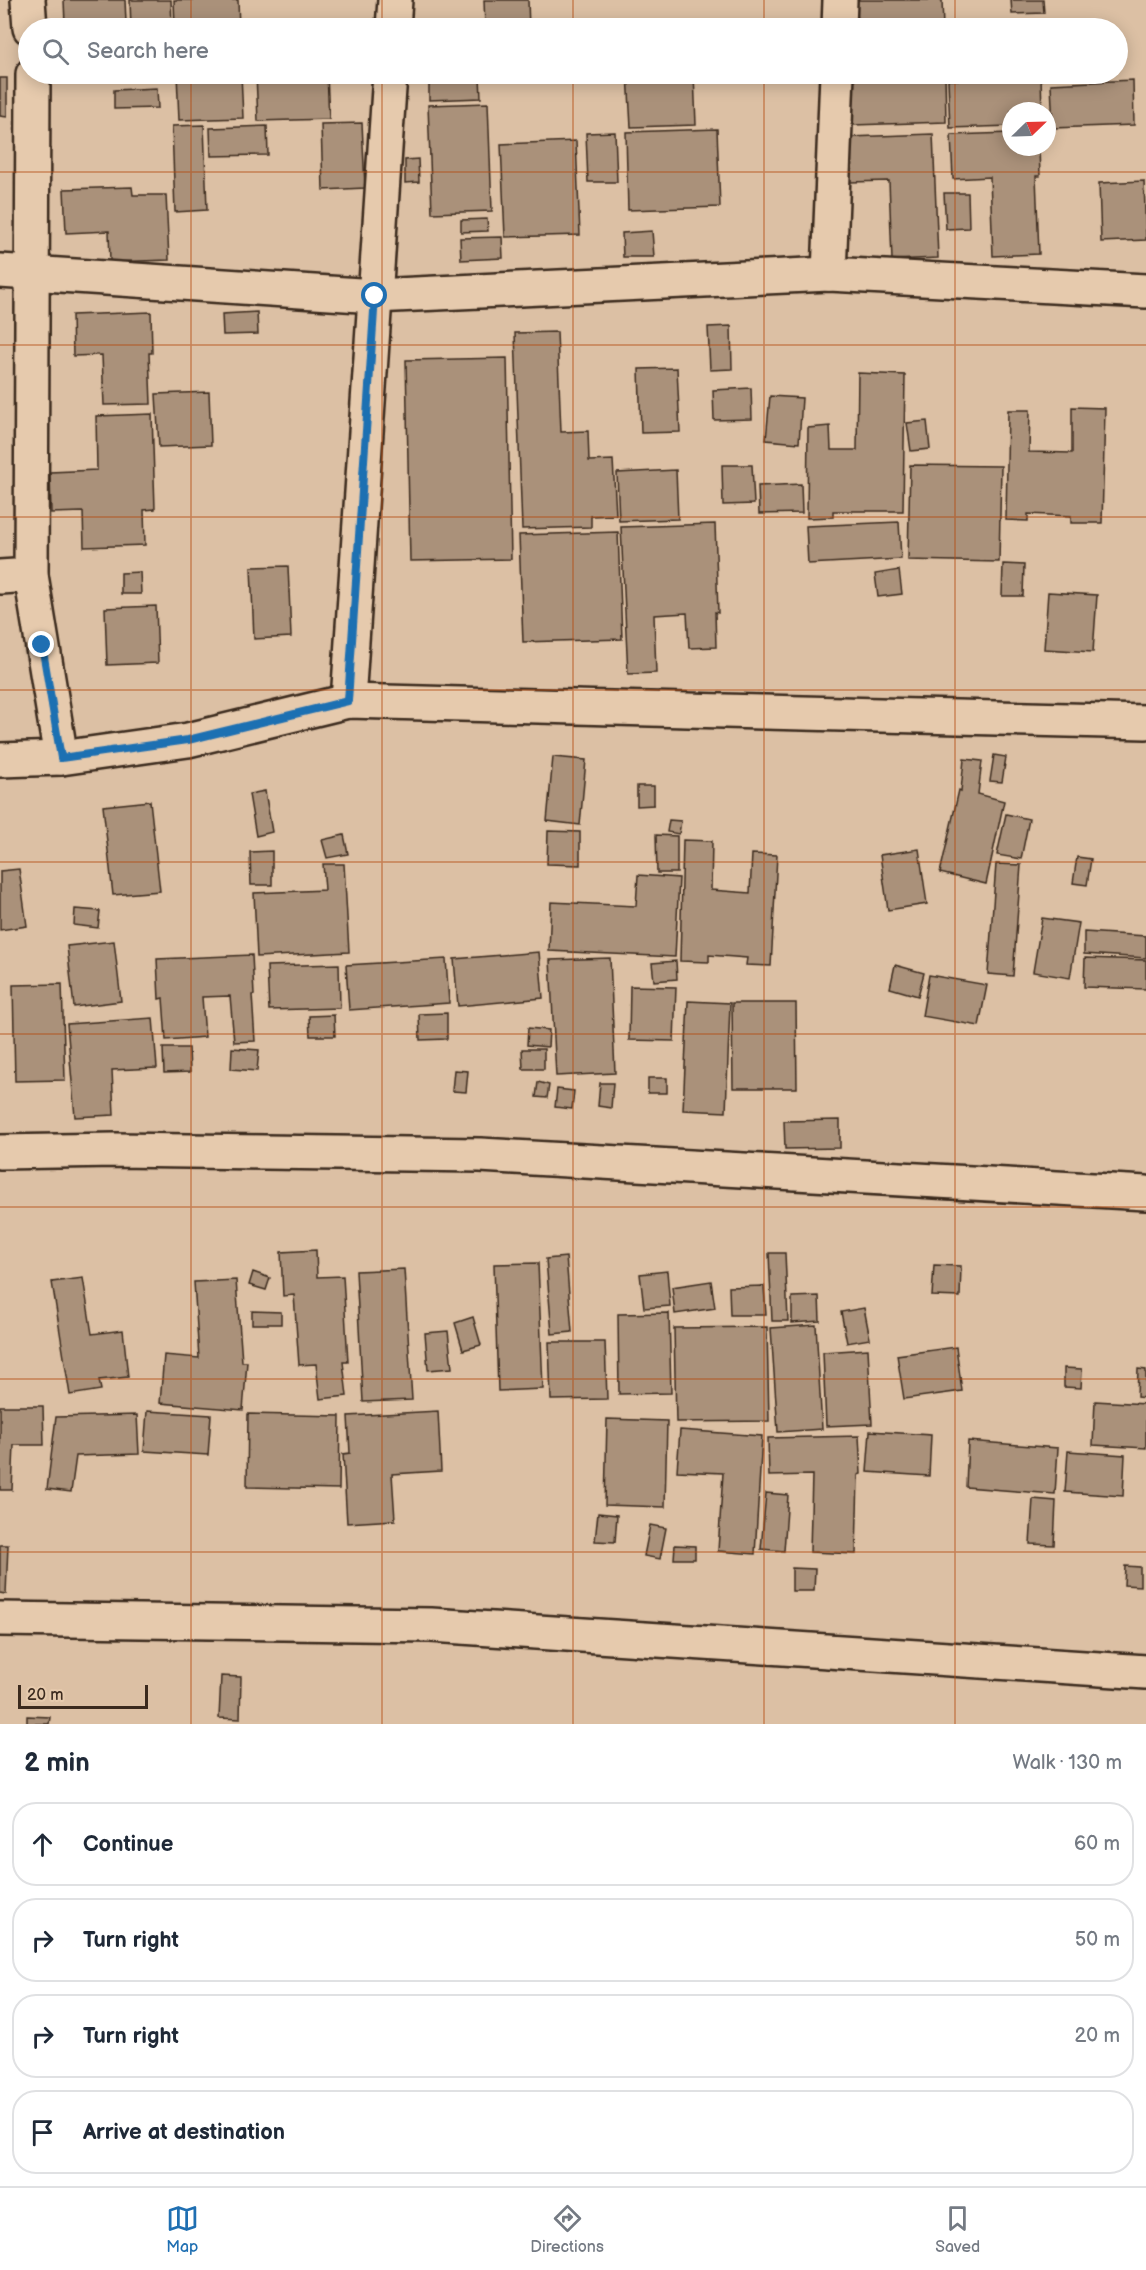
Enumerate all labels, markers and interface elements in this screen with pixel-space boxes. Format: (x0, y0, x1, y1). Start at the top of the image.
search box (18, 18, 1128, 84)
icon: search (39, 35, 72, 68)
text: Search here (87, 38, 209, 65)
north arrow (1002, 102, 1056, 156)
route start (361, 282, 387, 308)
route end (28, 631, 54, 657)
scale bar (18, 1682, 148, 1710)
text: 20 m (27, 1686, 63, 1705)
text: 2 min (24, 1748, 90, 1779)
text: Walk · 130 m (1013, 1751, 1122, 1775)
icon: ahead (26, 1828, 59, 1861)
text: Continue (83, 1831, 173, 1858)
text: 60 m (1074, 1832, 1120, 1856)
icon: right (26, 1924, 59, 1957)
text: Turn right (83, 1927, 179, 1954)
text: 50 m (1075, 1928, 1120, 1952)
icon: right (26, 2020, 59, 2053)
text: Turn right (83, 2023, 179, 2050)
text: 20 m (1075, 2024, 1120, 2048)
icon: arrive (26, 2116, 59, 2149)
text: Arrive at destination (83, 2119, 285, 2146)
tab: Map (166, 2202, 199, 2257)
tab: Directions (530, 2202, 604, 2257)
tab: Saved (935, 2202, 980, 2257)

